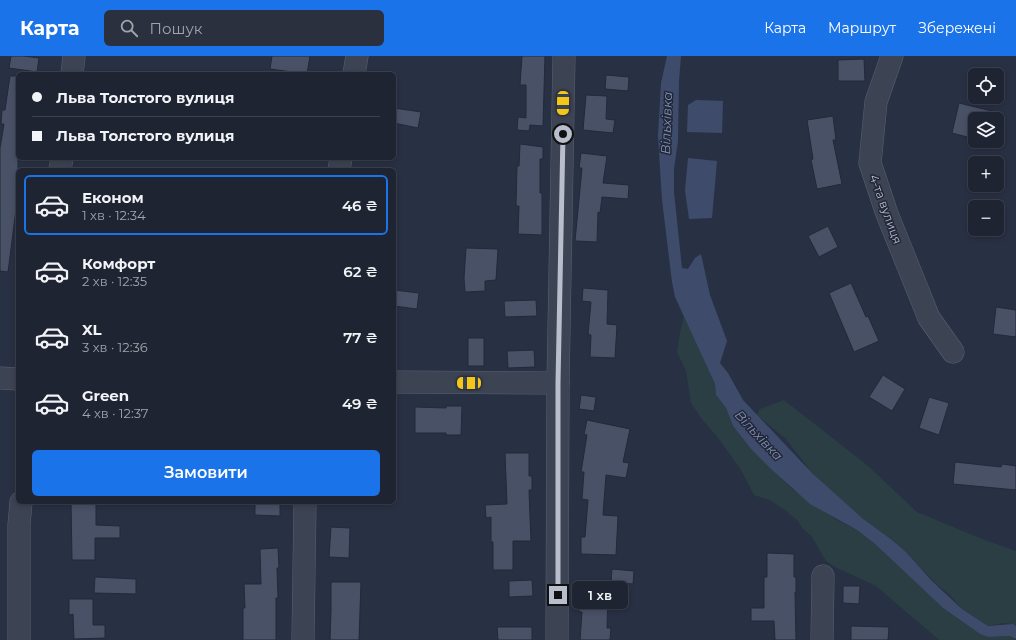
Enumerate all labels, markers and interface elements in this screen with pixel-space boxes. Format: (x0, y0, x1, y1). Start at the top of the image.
search box (104, 10, 384, 46)
text: Карта (20, 17, 80, 40)
icon: search (118, 17, 140, 39)
text: Пошук (150, 19, 202, 38)
text: Карта (764, 19, 806, 37)
text: Маршрут (828, 19, 896, 37)
text: Збережені (918, 19, 996, 37)
map controls (968, 68, 1004, 236)
button: locate (968, 68, 1004, 104)
text: Льва Толстого вулиця (56, 88, 235, 107)
car (557, 91, 569, 115)
water label: Вільхівка (657, 91, 675, 155)
button: layers (968, 112, 1004, 148)
route start (554, 125, 572, 143)
text: Льва Толстого вулиця (56, 126, 235, 145)
button: + (968, 156, 1004, 192)
street label: 4-та вулиця (866, 172, 906, 246)
icon: car (34, 187, 70, 223)
text: Економ (82, 188, 144, 207)
text: 46 ₴ (342, 196, 378, 215)
button: − (968, 200, 1004, 236)
text: 1 хв · 12:34 (82, 207, 146, 223)
icon: car (34, 253, 70, 289)
text: Комфорт (82, 254, 155, 273)
text: 62 ₴ (343, 262, 378, 281)
text: 2 хв · 12:35 (82, 273, 147, 289)
icon: car (34, 319, 70, 355)
text: XL (82, 320, 101, 339)
text: 77 ₴ (343, 328, 378, 347)
text: 3 хв · 12:36 (82, 339, 148, 355)
car (457, 377, 481, 389)
icon: car (34, 385, 70, 421)
text: Green (82, 386, 129, 405)
text: 49 ₴ (342, 394, 378, 413)
text: 4 хв · 12:37 (82, 405, 149, 421)
water label: Вільхівка (732, 407, 786, 463)
button: Замовити (32, 450, 380, 496)
callout: 1 хв (572, 581, 628, 609)
route end (549, 586, 567, 604)
text: 1 хв (588, 587, 612, 603)

